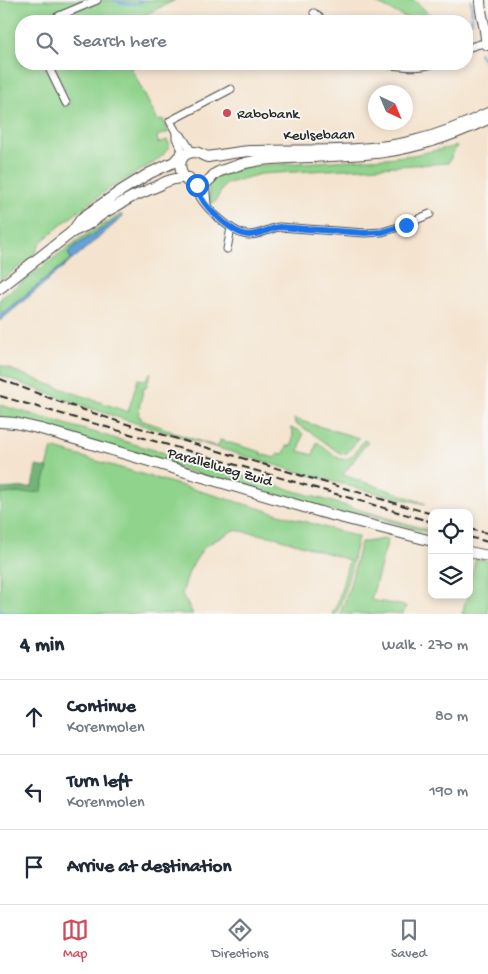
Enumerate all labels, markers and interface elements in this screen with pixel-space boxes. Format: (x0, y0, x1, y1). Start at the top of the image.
search box (15, 15, 473, 70)
icon: search (33, 29, 61, 57)
text: Search here (73, 31, 167, 54)
north arrow (368, 85, 413, 130)
place label: Rabobank (237, 106, 300, 124)
marker: Rabobank (221, 107, 233, 119)
street label: Keulsebaan (283, 126, 355, 146)
route start (186, 174, 209, 197)
route end (395, 214, 418, 237)
street label: Parallelweg Zuid (164, 444, 275, 492)
map controls (428, 509, 473, 599)
button: locate (428, 509, 473, 554)
button: layers (428, 554, 473, 599)
text: 4 min (20, 634, 64, 659)
text: Walk · 270 m (382, 637, 468, 656)
text: Continue (67, 696, 136, 719)
icon: ahead (20, 703, 48, 731)
text: 80 m (435, 708, 468, 727)
text: Korenmolen (67, 719, 145, 738)
text: Turn left (67, 771, 131, 794)
icon: left (20, 778, 48, 806)
text: 190 m (429, 783, 468, 802)
text: Korenmolen (67, 794, 145, 813)
icon: arrive (20, 853, 48, 881)
text: Arrive at destination (67, 856, 231, 879)
tab: Map (61, 916, 89, 963)
tab: Directions (212, 916, 269, 963)
tab: Saved (391, 916, 427, 963)

